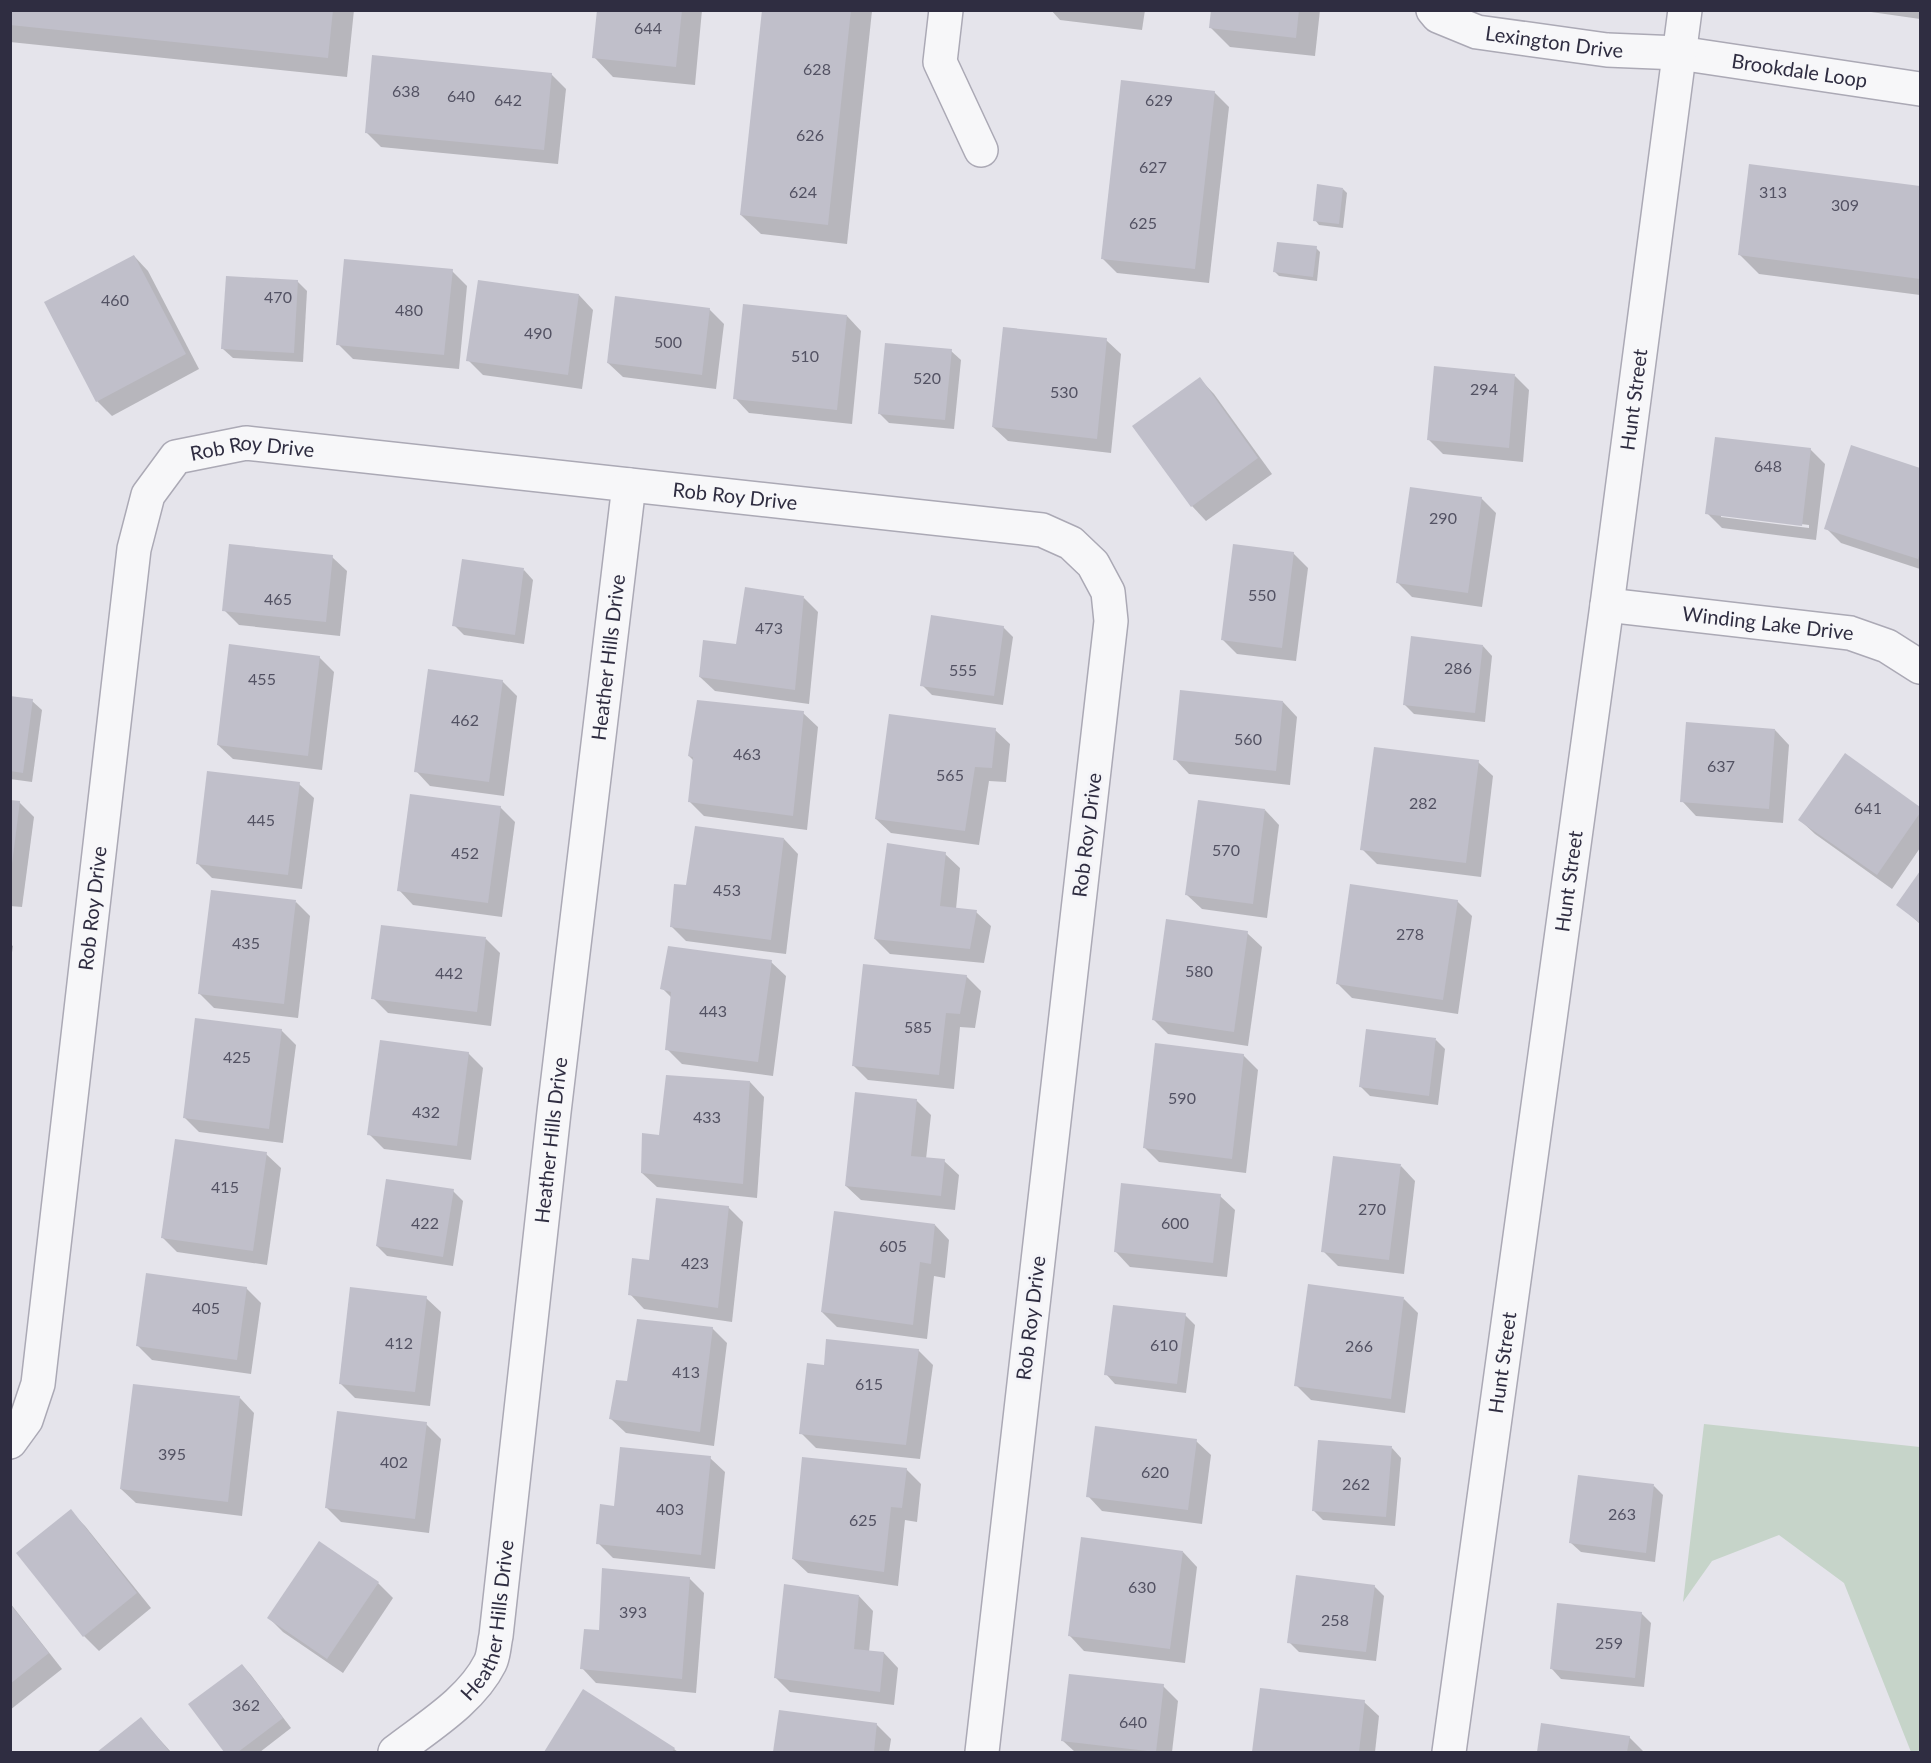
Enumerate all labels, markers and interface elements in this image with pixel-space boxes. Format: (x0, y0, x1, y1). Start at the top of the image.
house number: 644 (634, 18, 662, 37)
street label: Lexington Drive (1484, 20, 1624, 62)
street label: Brookdale Loop (1730, 48, 1869, 92)
house number: 628 (803, 59, 831, 78)
house number: 638 (392, 81, 420, 100)
house number: 640 (447, 86, 475, 105)
house number: 642 (494, 90, 522, 109)
house number: 629 (1145, 90, 1173, 109)
house number: 626 (796, 125, 824, 144)
house number: 627 (1139, 157, 1167, 176)
house number: 624 (789, 182, 817, 201)
house number: 313 (1759, 182, 1787, 201)
house number: 309 (1831, 195, 1859, 214)
house number: 625 (1129, 213, 1157, 232)
house number: 470 (264, 287, 292, 306)
house number: 460 (101, 290, 129, 309)
house number: 480 (395, 300, 423, 319)
house number: 490 (524, 323, 552, 342)
house number: 500 (654, 332, 682, 351)
house number: 510 (791, 346, 819, 365)
street label: Hunt Street (1614, 347, 1651, 452)
house number: 520 (913, 368, 941, 387)
house number: 294 (1470, 379, 1498, 398)
house number: 530 (1050, 382, 1078, 401)
street label: Rob Roy Drive (188, 430, 316, 465)
house number: 648 (1754, 456, 1782, 475)
street label: Rob Roy Drive (672, 477, 799, 514)
house number: 290 (1429, 508, 1457, 527)
street label: Heather Hills Drive (586, 573, 629, 742)
house number: 550 (1248, 585, 1276, 604)
house number: 465 (264, 589, 292, 608)
street label: Winding Lake Drive (1681, 601, 1855, 644)
house number: 473 (755, 618, 783, 637)
house number: 286 (1444, 658, 1472, 677)
house number: 555 (949, 660, 977, 679)
house number: 455 (248, 669, 276, 688)
house number: 462 (451, 710, 479, 729)
house number: 560 (1234, 729, 1262, 748)
house number: 463 (733, 744, 761, 763)
house number: 637 (1707, 756, 1735, 775)
house number: 565 (936, 765, 964, 784)
street label: Rob Roy Drive (1066, 771, 1106, 898)
house number: 282 (1409, 793, 1437, 812)
house number: 641 (1854, 798, 1882, 817)
house number: 445 (247, 810, 275, 829)
street label: Hunt Street (1549, 829, 1587, 933)
house number: 570 (1212, 840, 1240, 859)
house number: 452 (451, 843, 479, 862)
street label: Rob Roy Drive (73, 845, 111, 972)
house number: 453 (713, 880, 741, 899)
house number: 278 (1396, 924, 1424, 943)
house number: 435 (232, 933, 260, 952)
house number: 580 (1185, 961, 1213, 980)
house number: 442 (435, 963, 463, 982)
house number: 443 (699, 1001, 727, 1020)
house number: 585 (904, 1017, 932, 1036)
house number: 425 (223, 1047, 251, 1066)
street label: Heather Hills Drive (529, 1056, 571, 1224)
house number: 590 (1168, 1088, 1196, 1107)
house number: 432 (412, 1102, 440, 1121)
house number: 433 (693, 1107, 721, 1126)
house number: 415 (211, 1177, 239, 1196)
house number: 270 (1358, 1199, 1386, 1218)
house number: 422 (411, 1213, 439, 1232)
house number: 600 (1161, 1213, 1189, 1232)
house number: 605 (879, 1236, 907, 1255)
house number: 423 (681, 1253, 709, 1272)
street label: Rob Roy Drive (1010, 1254, 1050, 1381)
house number: 405 (192, 1298, 220, 1317)
street label: Hunt Street (1483, 1310, 1521, 1415)
house number: 412 (385, 1333, 413, 1352)
house number: 610 (1150, 1335, 1178, 1354)
house number: 266 (1345, 1336, 1373, 1355)
house number: 413 (672, 1362, 700, 1381)
house number: 615 (855, 1374, 883, 1393)
house number: 395 (158, 1444, 186, 1463)
house number: 402 (380, 1452, 408, 1471)
house number: 620 (1141, 1462, 1169, 1481)
house number: 262 (1342, 1474, 1370, 1493)
house number: 403 (656, 1499, 684, 1518)
house number: 263 (1608, 1504, 1636, 1523)
house number: 625 (849, 1510, 877, 1529)
street label: Heather Hills Drive (455, 1539, 518, 1705)
house number: 630 (1128, 1577, 1156, 1596)
house number: 393 (619, 1602, 647, 1621)
house number: 258 (1321, 1610, 1349, 1629)
house number: 259 (1595, 1633, 1623, 1652)
house number: 362 (232, 1695, 260, 1714)
house number: 640 (1119, 1712, 1147, 1731)

